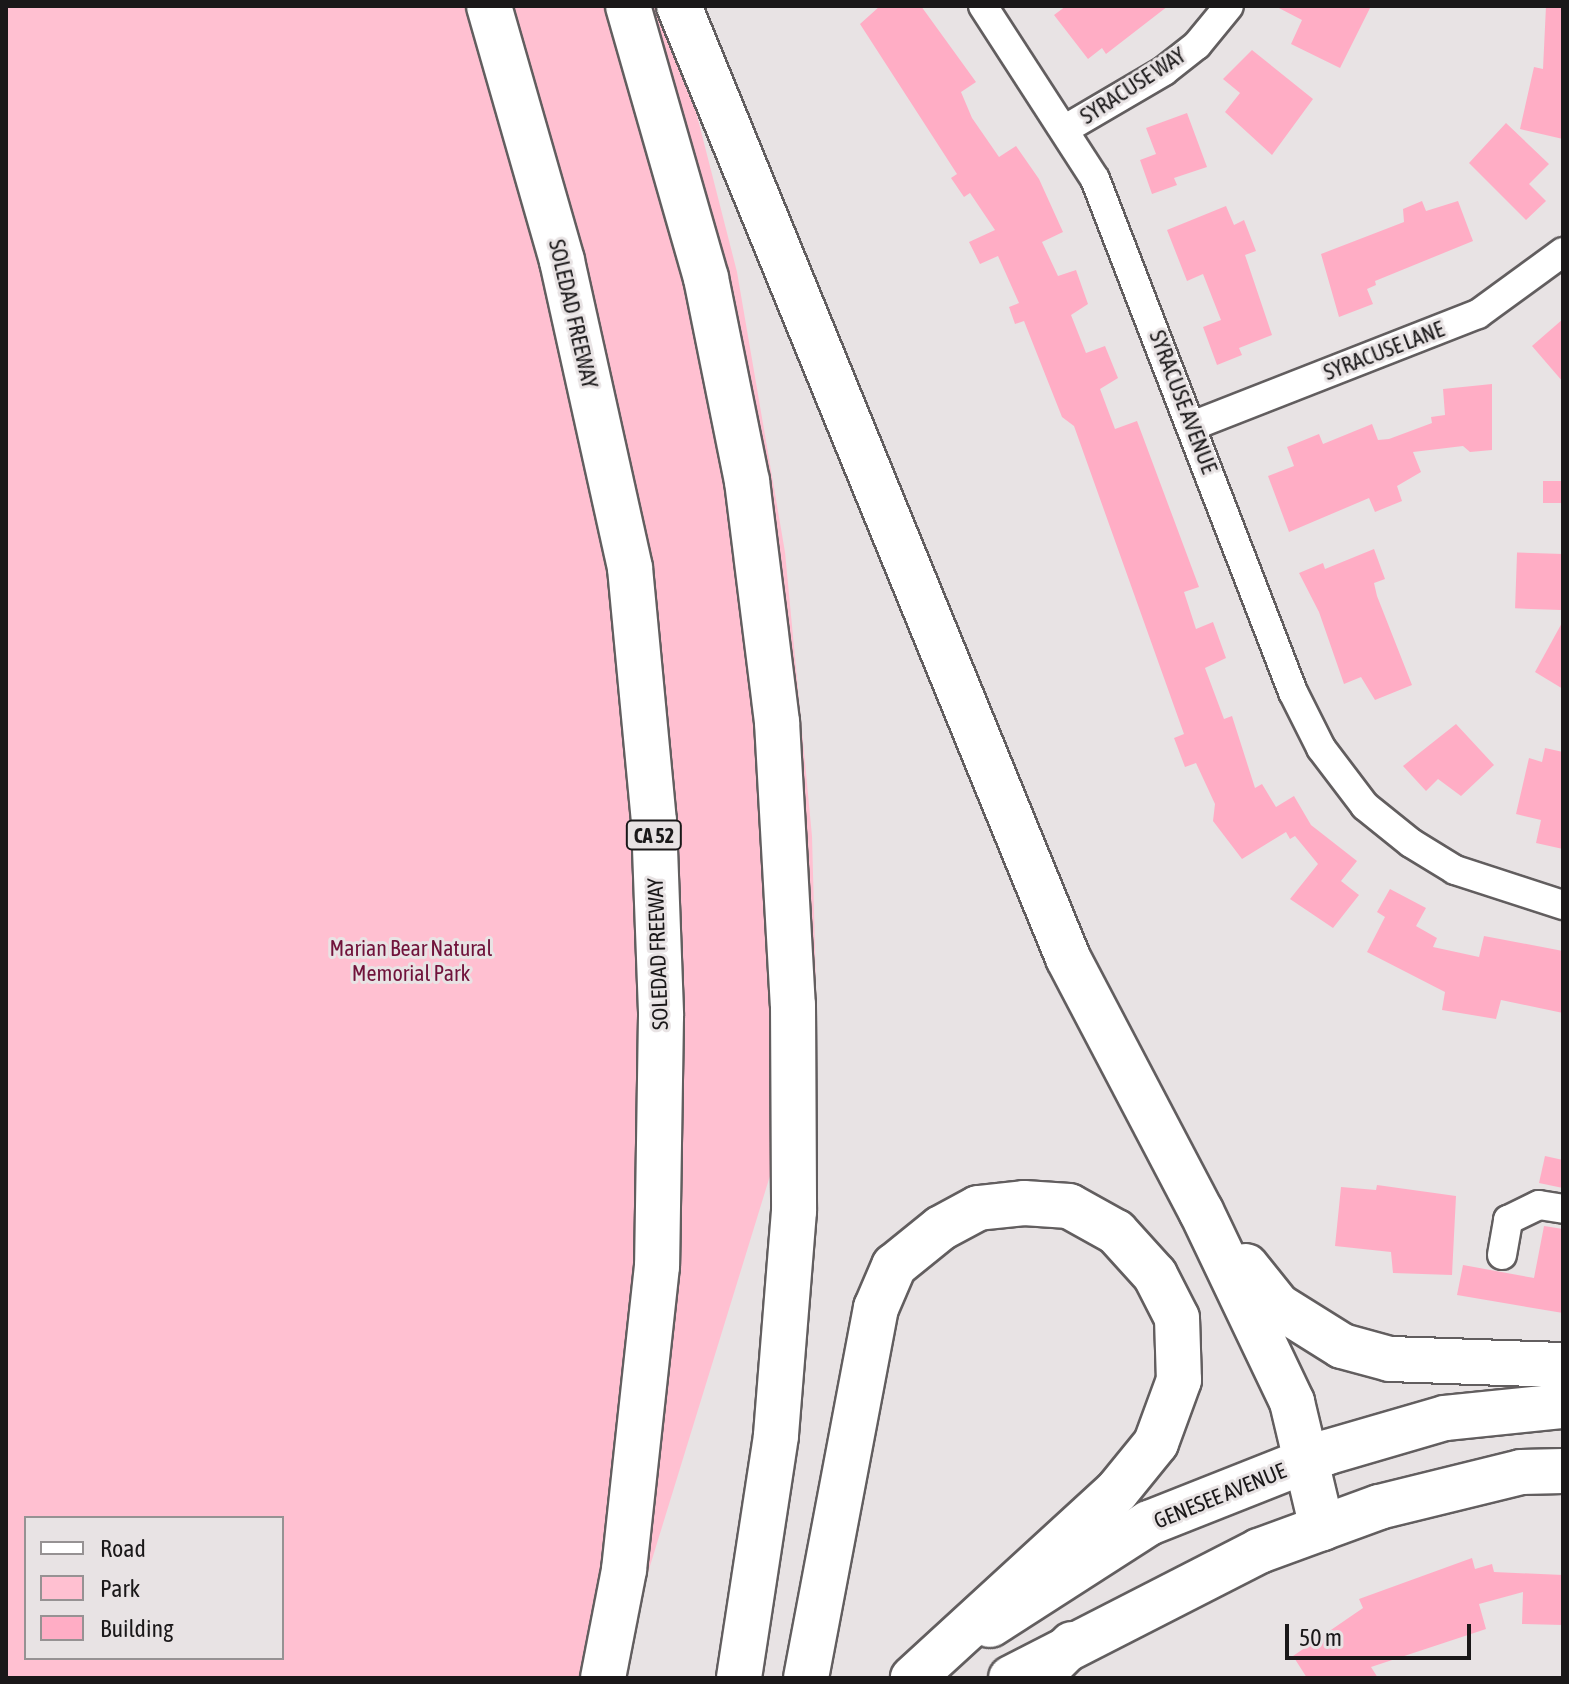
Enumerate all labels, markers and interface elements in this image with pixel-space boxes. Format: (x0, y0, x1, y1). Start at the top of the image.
street label: SYRACUSE WAY (1075, 42, 1191, 130)
street label: SOLEDAD FREEWAY (543, 237, 603, 391)
street label: SYRACUSE LANE (1320, 316, 1448, 386)
street label: SYRACUSE AVENUE (1144, 327, 1222, 477)
road number: CA 52 (624, 819, 684, 851)
street label: SOLEDAD FREEWAY (642, 878, 674, 1030)
park label: Marian Bear Natural Memorial Park (330, 935, 492, 986)
street label: GENESEE AVENUE (1150, 1458, 1290, 1534)
legend (24, 1516, 284, 1660)
text: Road (100, 1535, 146, 1562)
text: Park (100, 1575, 140, 1602)
scale bar (1289, 1608, 1475, 1658)
text: Building (100, 1615, 173, 1642)
text: 50 m (1299, 1624, 1342, 1651)

